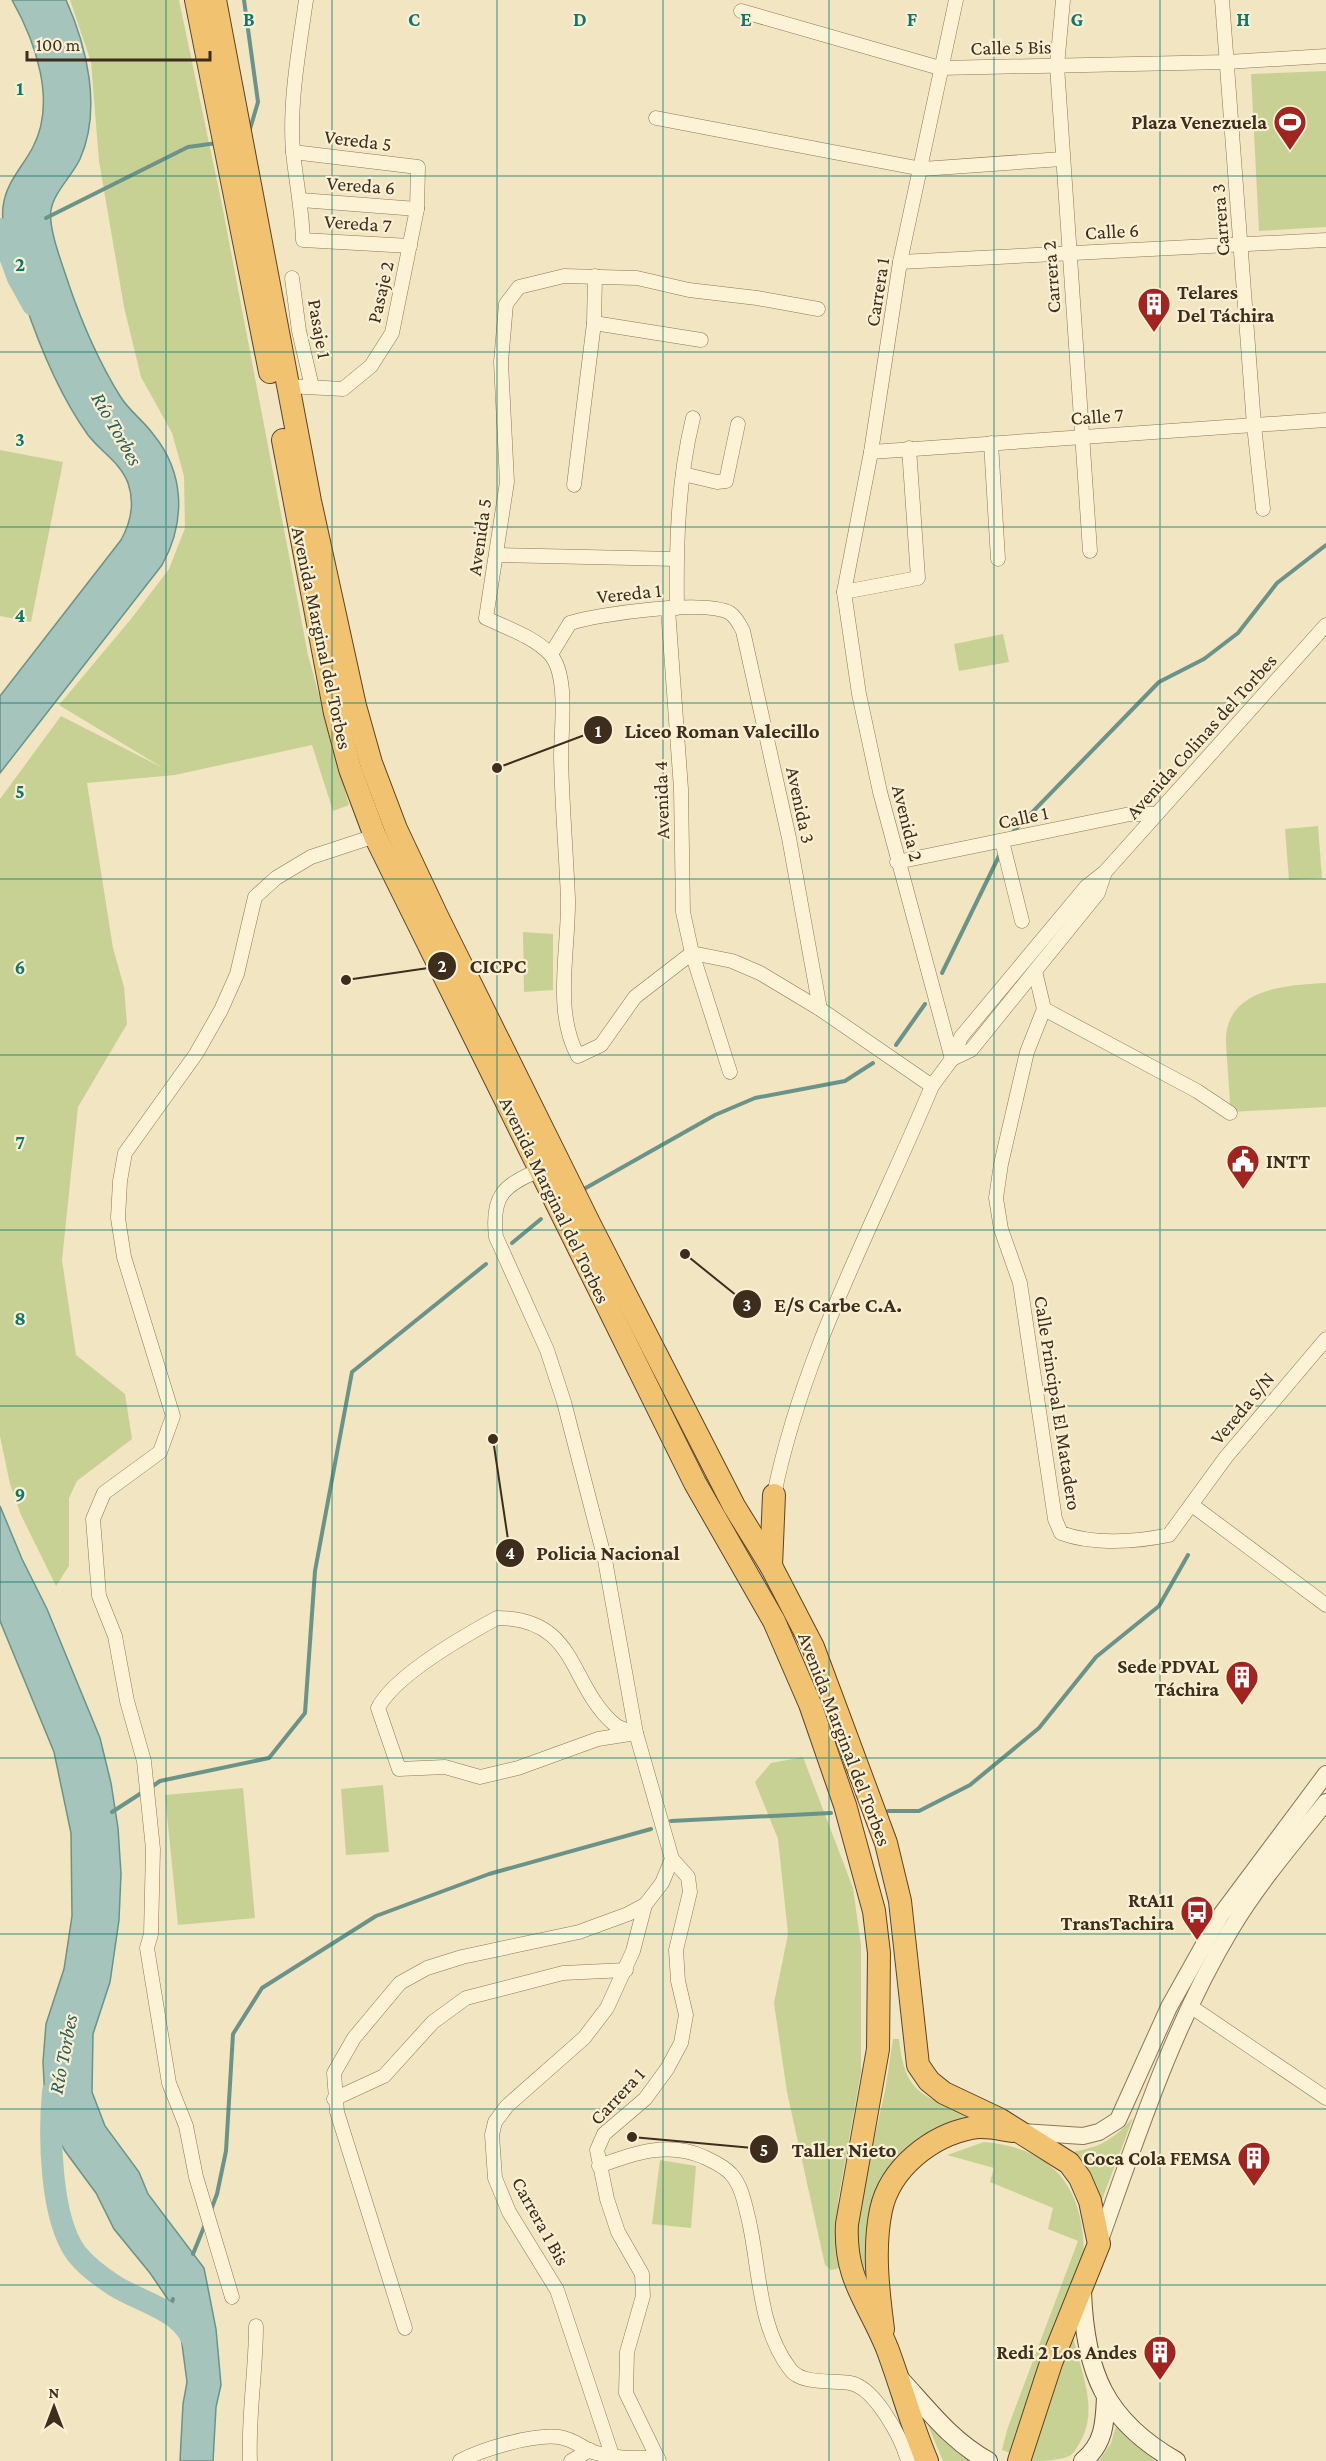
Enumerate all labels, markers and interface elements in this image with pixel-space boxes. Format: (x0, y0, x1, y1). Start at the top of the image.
text: B (243, 8, 255, 30)
text: C (408, 8, 420, 30)
text: D (573, 8, 587, 30)
text: E (740, 8, 752, 30)
text: F (907, 8, 918, 30)
text: G (1071, 8, 1084, 30)
text: H (1236, 8, 1250, 30)
scale bar (27, 24, 210, 62)
text: 100 m (36, 35, 81, 55)
street label: Calle 5 Bis (970, 35, 1052, 59)
text: 1 (16, 77, 24, 99)
sports icon: Plaza Venezuela (1272, 104, 1308, 151)
place label: Plaza Venezuela (1131, 111, 1267, 133)
street label: Vereda 5 (323, 125, 393, 155)
street label: Vereda 6 (326, 172, 396, 198)
street label: Carrera 3 (1206, 183, 1234, 257)
street label: Vereda 7 (324, 210, 392, 236)
street label: Calle 6 (1084, 219, 1140, 243)
street label: Carrera 2 (1037, 240, 1065, 314)
text: 2 (15, 253, 25, 275)
street label: Carrera 1 (861, 256, 893, 328)
street label: Pasaje 2 (362, 259, 399, 325)
place label: Telares Del Táchira (1177, 281, 1275, 326)
building icon: Telares Del Táchira (1136, 286, 1172, 333)
street label: Pasaje 1 (303, 297, 336, 361)
water label: Río Torbes (86, 388, 148, 470)
street label: Calle 7 (1070, 403, 1124, 429)
text: 3 (15, 428, 25, 450)
street label: Avenida 5 (463, 497, 495, 577)
street label: Avenida Marginal del Torbes (287, 525, 356, 752)
street label: Vereda 1 (596, 579, 662, 607)
text: 4 (15, 604, 26, 626)
street label: Avenida Colinas del Torbes (1121, 649, 1281, 823)
callout: Liceo Roman Valecillo (583, 711, 832, 750)
text: Liceo Roman Valecillo (624, 719, 820, 743)
text: 1 (595, 721, 602, 741)
street label: Avenida 4 (649, 760, 673, 840)
street label: Avenida 3 (782, 765, 820, 845)
text: 5 (15, 780, 25, 802)
street label: Avenida 2 (888, 783, 928, 863)
street label: Calle 1 (996, 801, 1050, 833)
callout: CICPC (427, 946, 538, 985)
text: CICPC (470, 954, 527, 978)
text: 6 (15, 956, 25, 978)
text: 2 (437, 956, 447, 976)
street label: Avenida Marginal del Torbes (494, 1093, 615, 1307)
text: 7 (15, 1131, 25, 1153)
public building icon: INTT (1225, 1143, 1261, 1190)
place label: INTT (1266, 1150, 1310, 1172)
callout: E/S Carbe C.A. (732, 1285, 914, 1324)
text: E/S Carbe C.A. (774, 1293, 902, 1317)
street label: Calle Principal El Matadero (1029, 1294, 1086, 1512)
text: 3 (743, 1295, 751, 1315)
text: 8 (14, 1307, 26, 1329)
street label: Vereda S/N (1205, 1367, 1279, 1449)
text: 9 (15, 1483, 25, 1505)
callout: Policia Nacional (495, 1533, 692, 1572)
text: Policia Nacional (536, 1541, 680, 1565)
text: 4 (505, 1543, 515, 1563)
street label: Avenida Marginal del Torbes (793, 1629, 896, 1849)
place label: Sede PDVAL Táchira (1117, 1655, 1219, 1700)
building icon: Sede PDVAL Táchira (1224, 1659, 1260, 1706)
place label: RtA11 TransTachira (1061, 1889, 1175, 1934)
bus stop icon: RtA11 TransTachira (1179, 1894, 1215, 1941)
water label: Río Torbes (44, 2012, 83, 2096)
street label: Carrera 1 (585, 2063, 649, 2129)
callout: Taller Nieto (749, 2130, 908, 2169)
text: Taller Nieto (792, 2138, 897, 2162)
text: 5 (760, 2140, 768, 2160)
building icon: Coca Cola FEMSA (1236, 2140, 1272, 2187)
place label: Coca Cola FEMSA (1083, 2147, 1232, 2169)
street label: Carrera 1 Bis (508, 2173, 574, 2269)
building icon: Redi 2 Los Andes (1142, 2334, 1178, 2381)
place label: Redi 2 Los Andes (996, 2341, 1137, 2363)
north arrow (24, 2377, 84, 2437)
text: N (49, 2384, 60, 2401)

